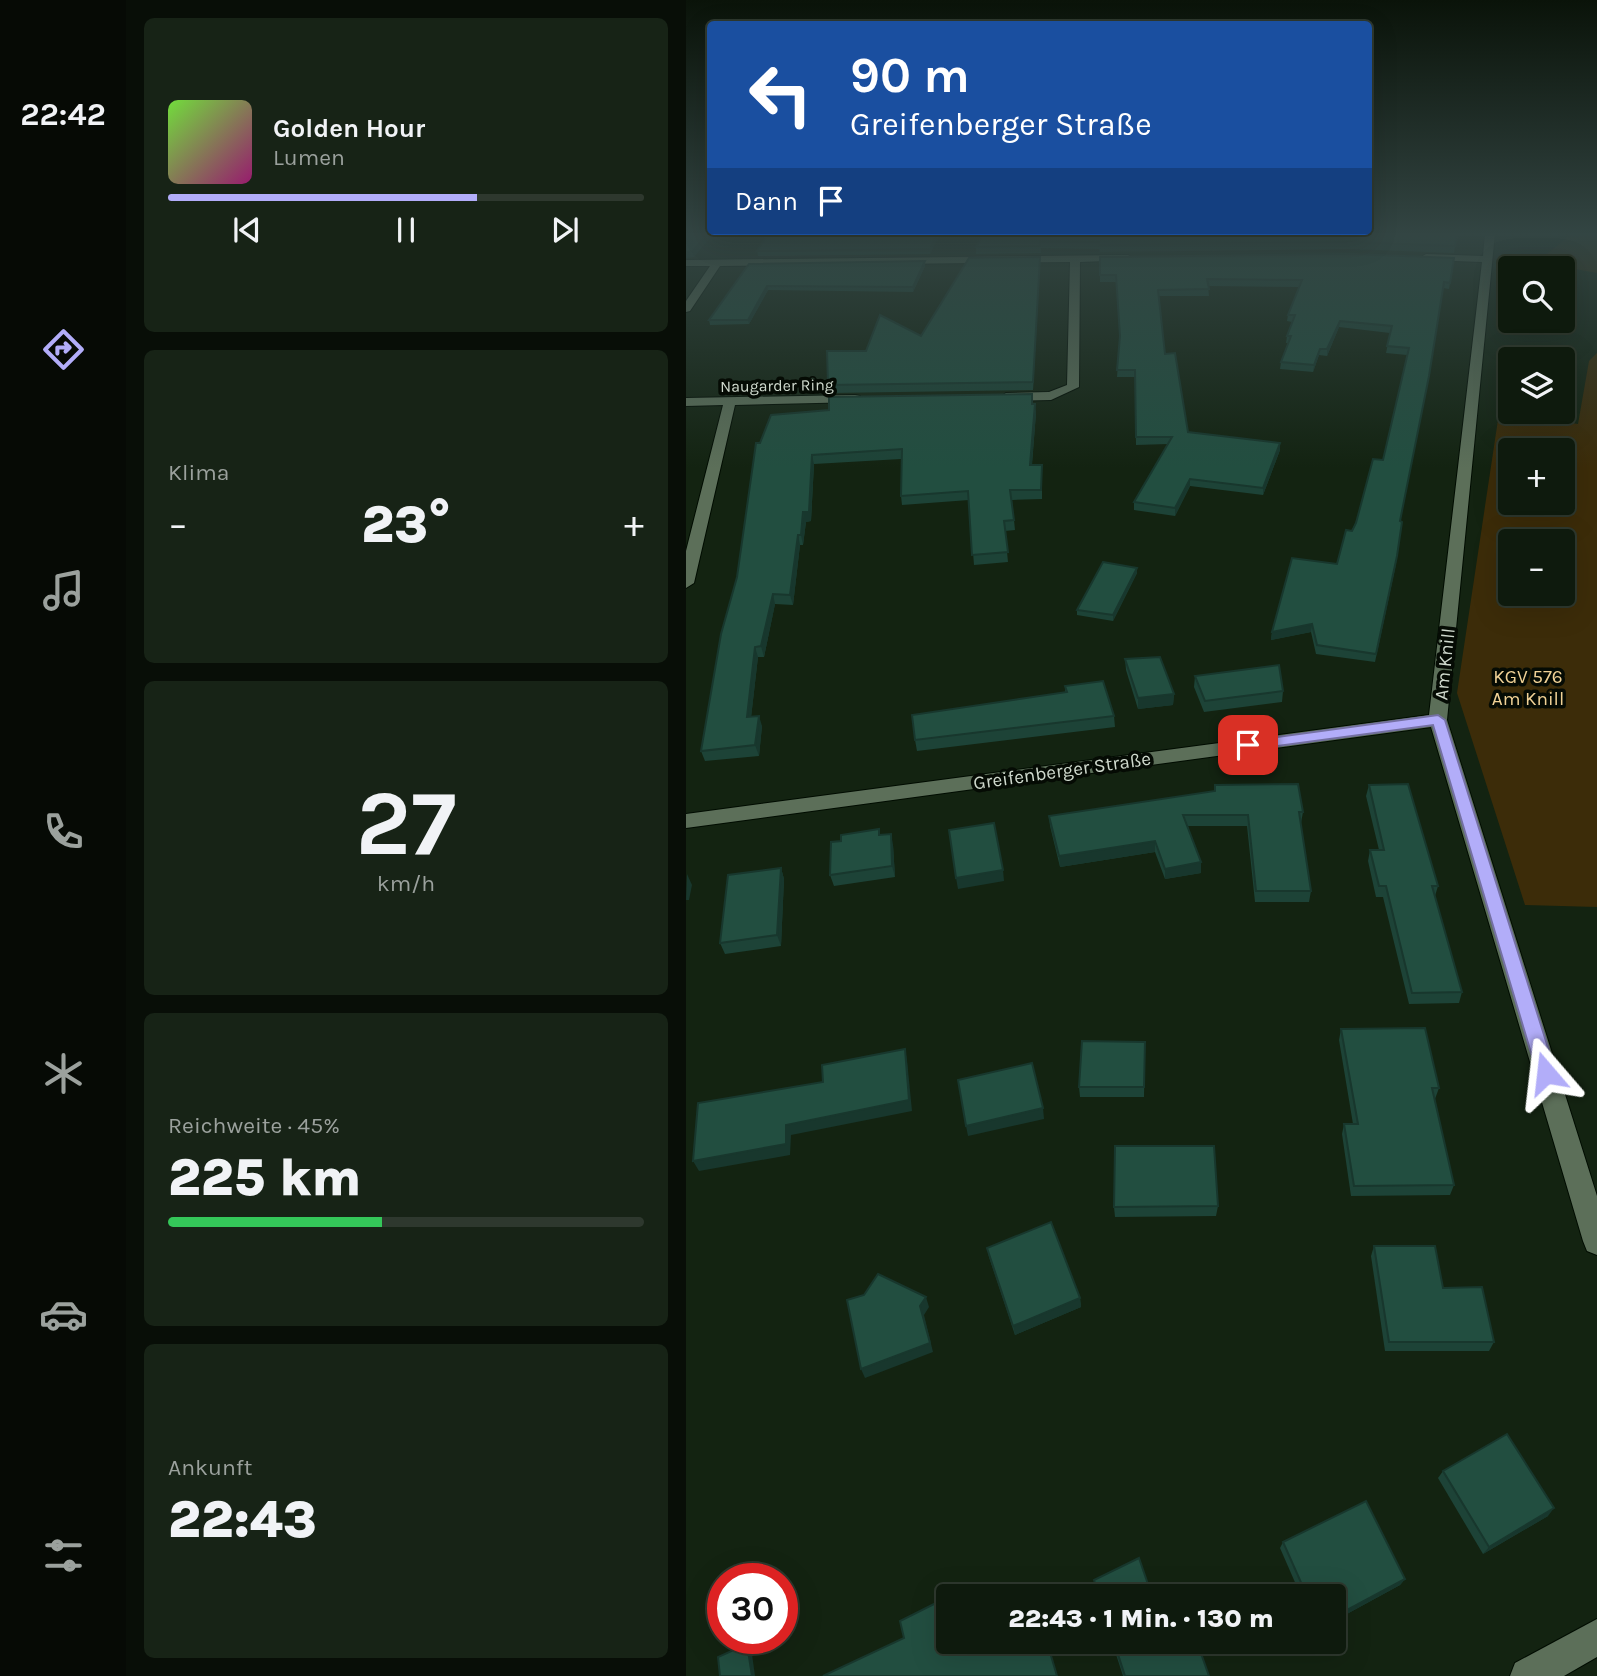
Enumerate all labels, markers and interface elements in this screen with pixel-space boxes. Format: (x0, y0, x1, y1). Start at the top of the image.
text: 90 m (850, 47, 970, 104)
icon: left (735, 49, 826, 140)
text: 22:42 (20, 96, 106, 133)
text: Greifenberger Straße (850, 106, 1152, 143)
text: Golden Hour (273, 113, 425, 144)
text: Lumen (273, 144, 345, 171)
icon: arrive (812, 182, 850, 220)
text: Dann (735, 186, 798, 217)
icon: previous (228, 211, 266, 249)
icon: pause (387, 211, 425, 249)
icon: next (546, 211, 584, 249)
map controls (1498, 256, 1575, 606)
button: search (1498, 256, 1575, 333)
icon: directions (39, 325, 88, 374)
button: layers (1498, 347, 1575, 424)
street label: Naugarder Ring (720, 375, 834, 396)
button: + (1498, 438, 1575, 515)
text: Klima (168, 459, 229, 486)
text: 23° (361, 494, 451, 555)
text: − (168, 502, 188, 547)
text: + (624, 502, 644, 547)
button: − (1498, 529, 1575, 606)
icon: music (39, 566, 88, 615)
street label: Am Knill (1430, 627, 1460, 701)
park label: KGV 576 Am Knill (1492, 666, 1564, 710)
pin (1218, 715, 1278, 775)
icon: arrive (1229, 726, 1267, 764)
street label: Greifenberger Straße (972, 748, 1152, 794)
text: 27 (356, 771, 456, 877)
icon: phone (39, 807, 88, 856)
text: km/h (377, 870, 435, 897)
position arrow (1509, 1036, 1583, 1110)
icon: climate (39, 1049, 88, 1098)
text: Reichweite · 45% (168, 1112, 340, 1139)
text: 225 km (168, 1147, 361, 1208)
icon: car (39, 1290, 88, 1339)
text: Ankunft (168, 1454, 252, 1481)
text: 22:43 (168, 1489, 317, 1550)
icon: filters (39, 1531, 88, 1580)
speed limit sign: 30 (707, 1563, 798, 1654)
text: 22:43 · 1 Min. · 130 m (1008, 1603, 1274, 1634)

